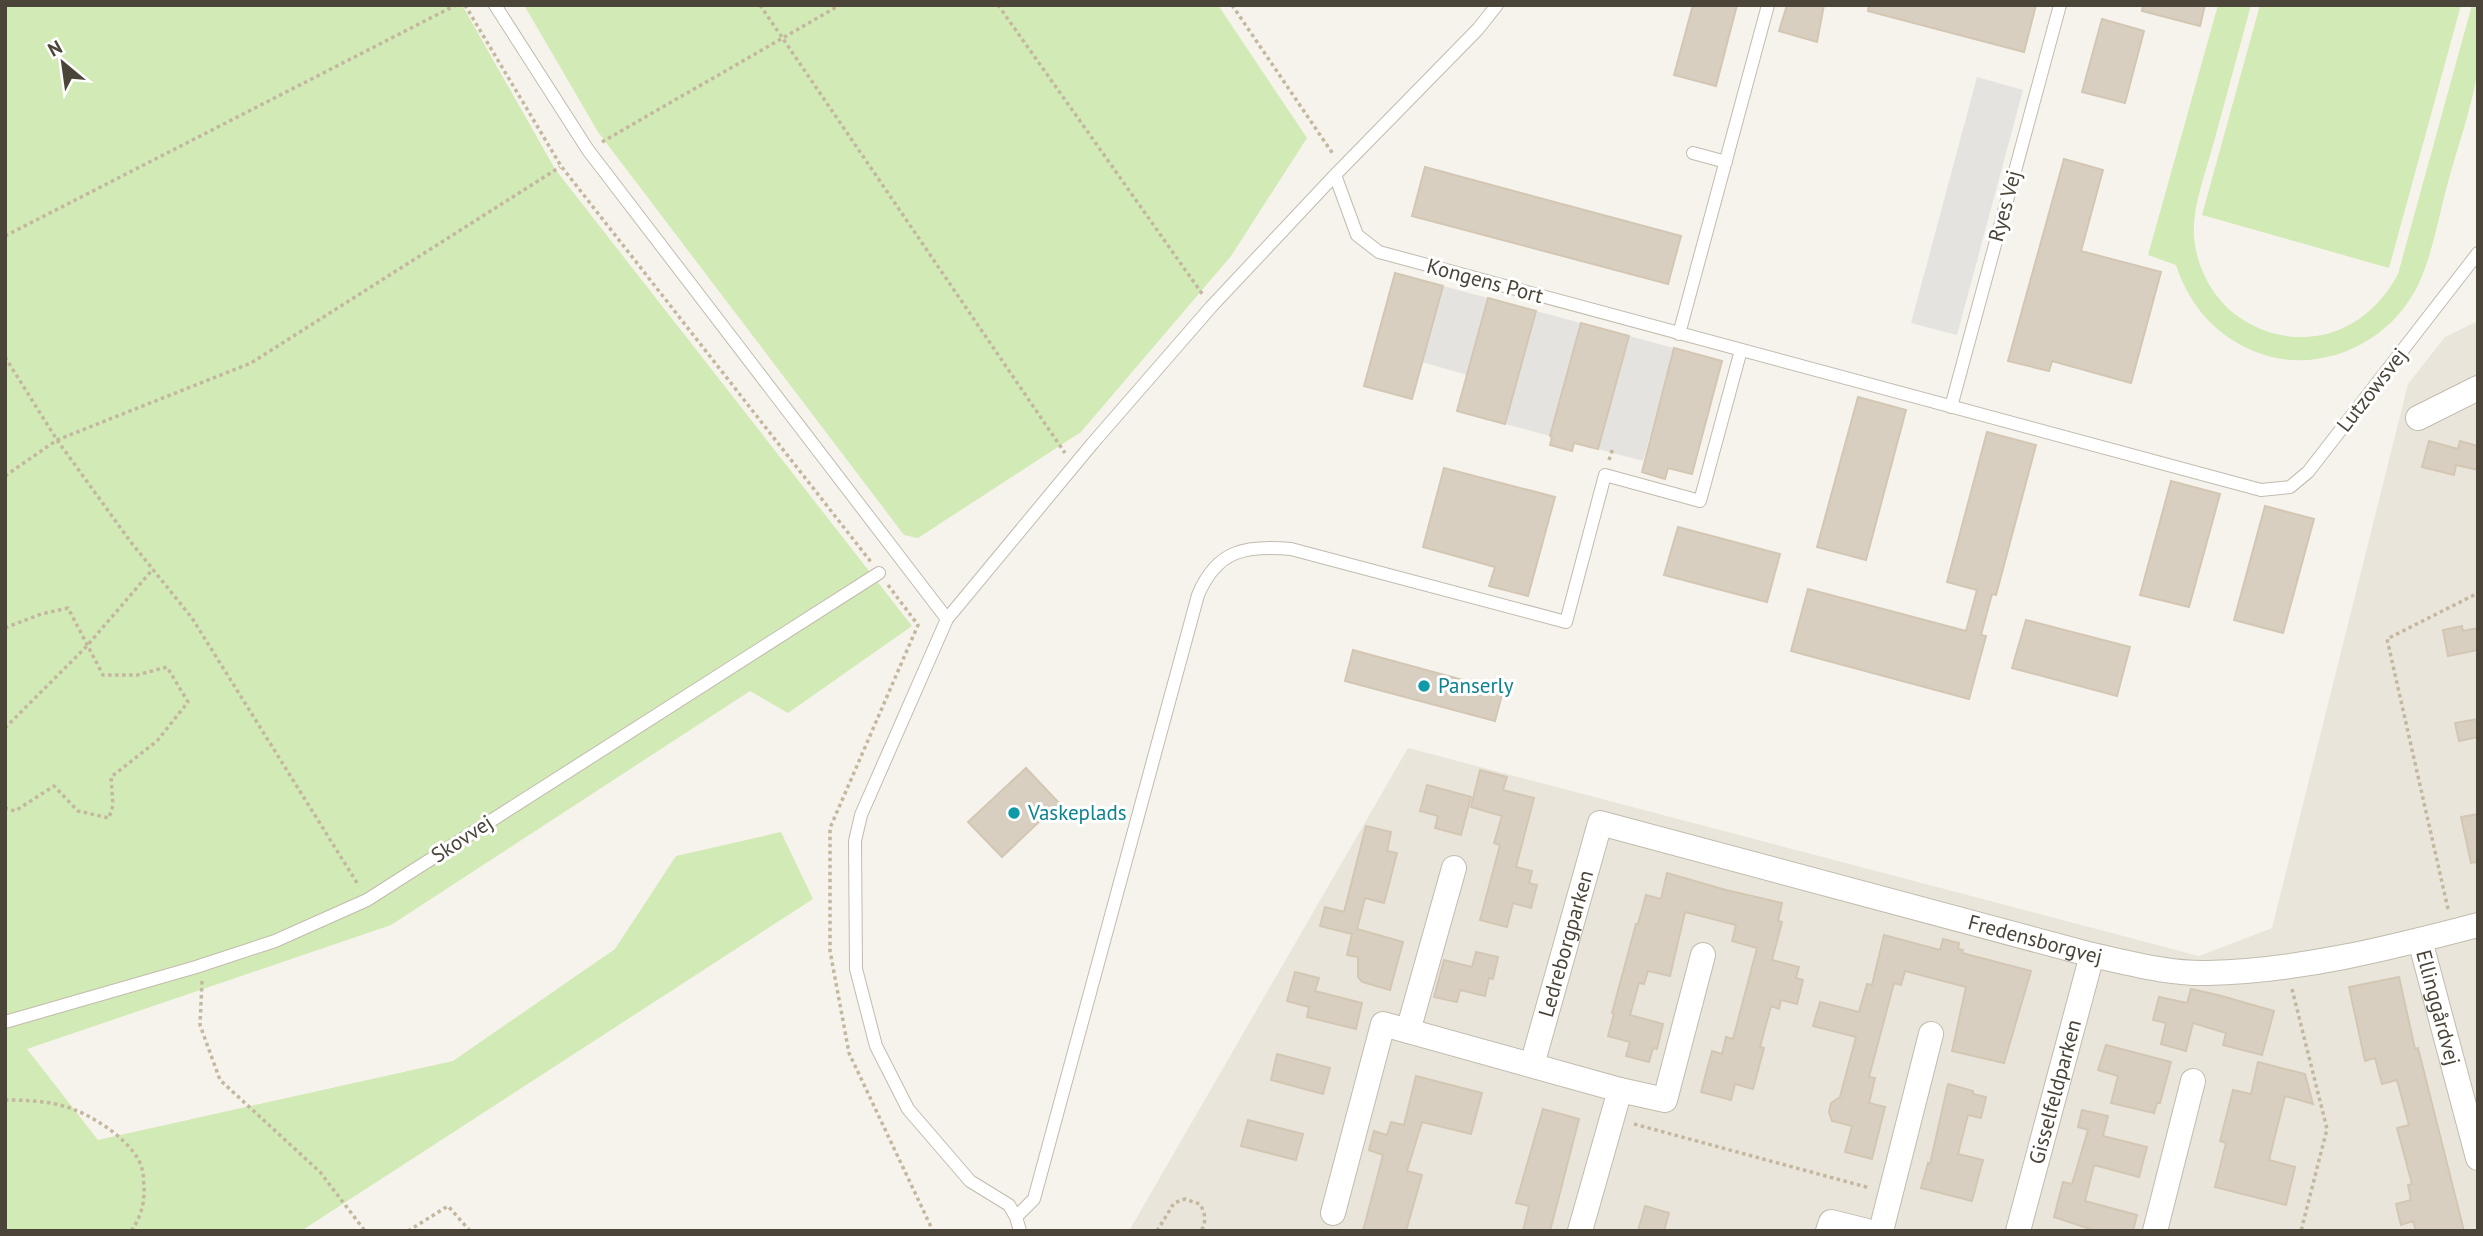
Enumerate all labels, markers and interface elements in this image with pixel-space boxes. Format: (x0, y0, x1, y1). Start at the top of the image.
north arrow (28, 28, 98, 98)
text: N (43, 35, 66, 62)
street label: Ryes Vej (1982, 167, 2027, 245)
street label: Kongens Port (1424, 252, 1546, 309)
street label: Lutzowsvej (2330, 342, 2413, 437)
place label: Panserly (1438, 672, 1514, 699)
marker: Panserly (1416, 678, 1432, 694)
place label: Vaskeplads (1027, 799, 1127, 826)
marker: Vaskeplads (1006, 805, 1022, 821)
street label: Skovvej (426, 809, 498, 869)
street label: Ledreborgparken (1532, 867, 1599, 1020)
street label: Fredensborgvej (1965, 908, 2105, 970)
street label: Ellinggårdvej (2410, 947, 2467, 1068)
street label: Gisselfeldparken (2023, 1017, 2087, 1167)

